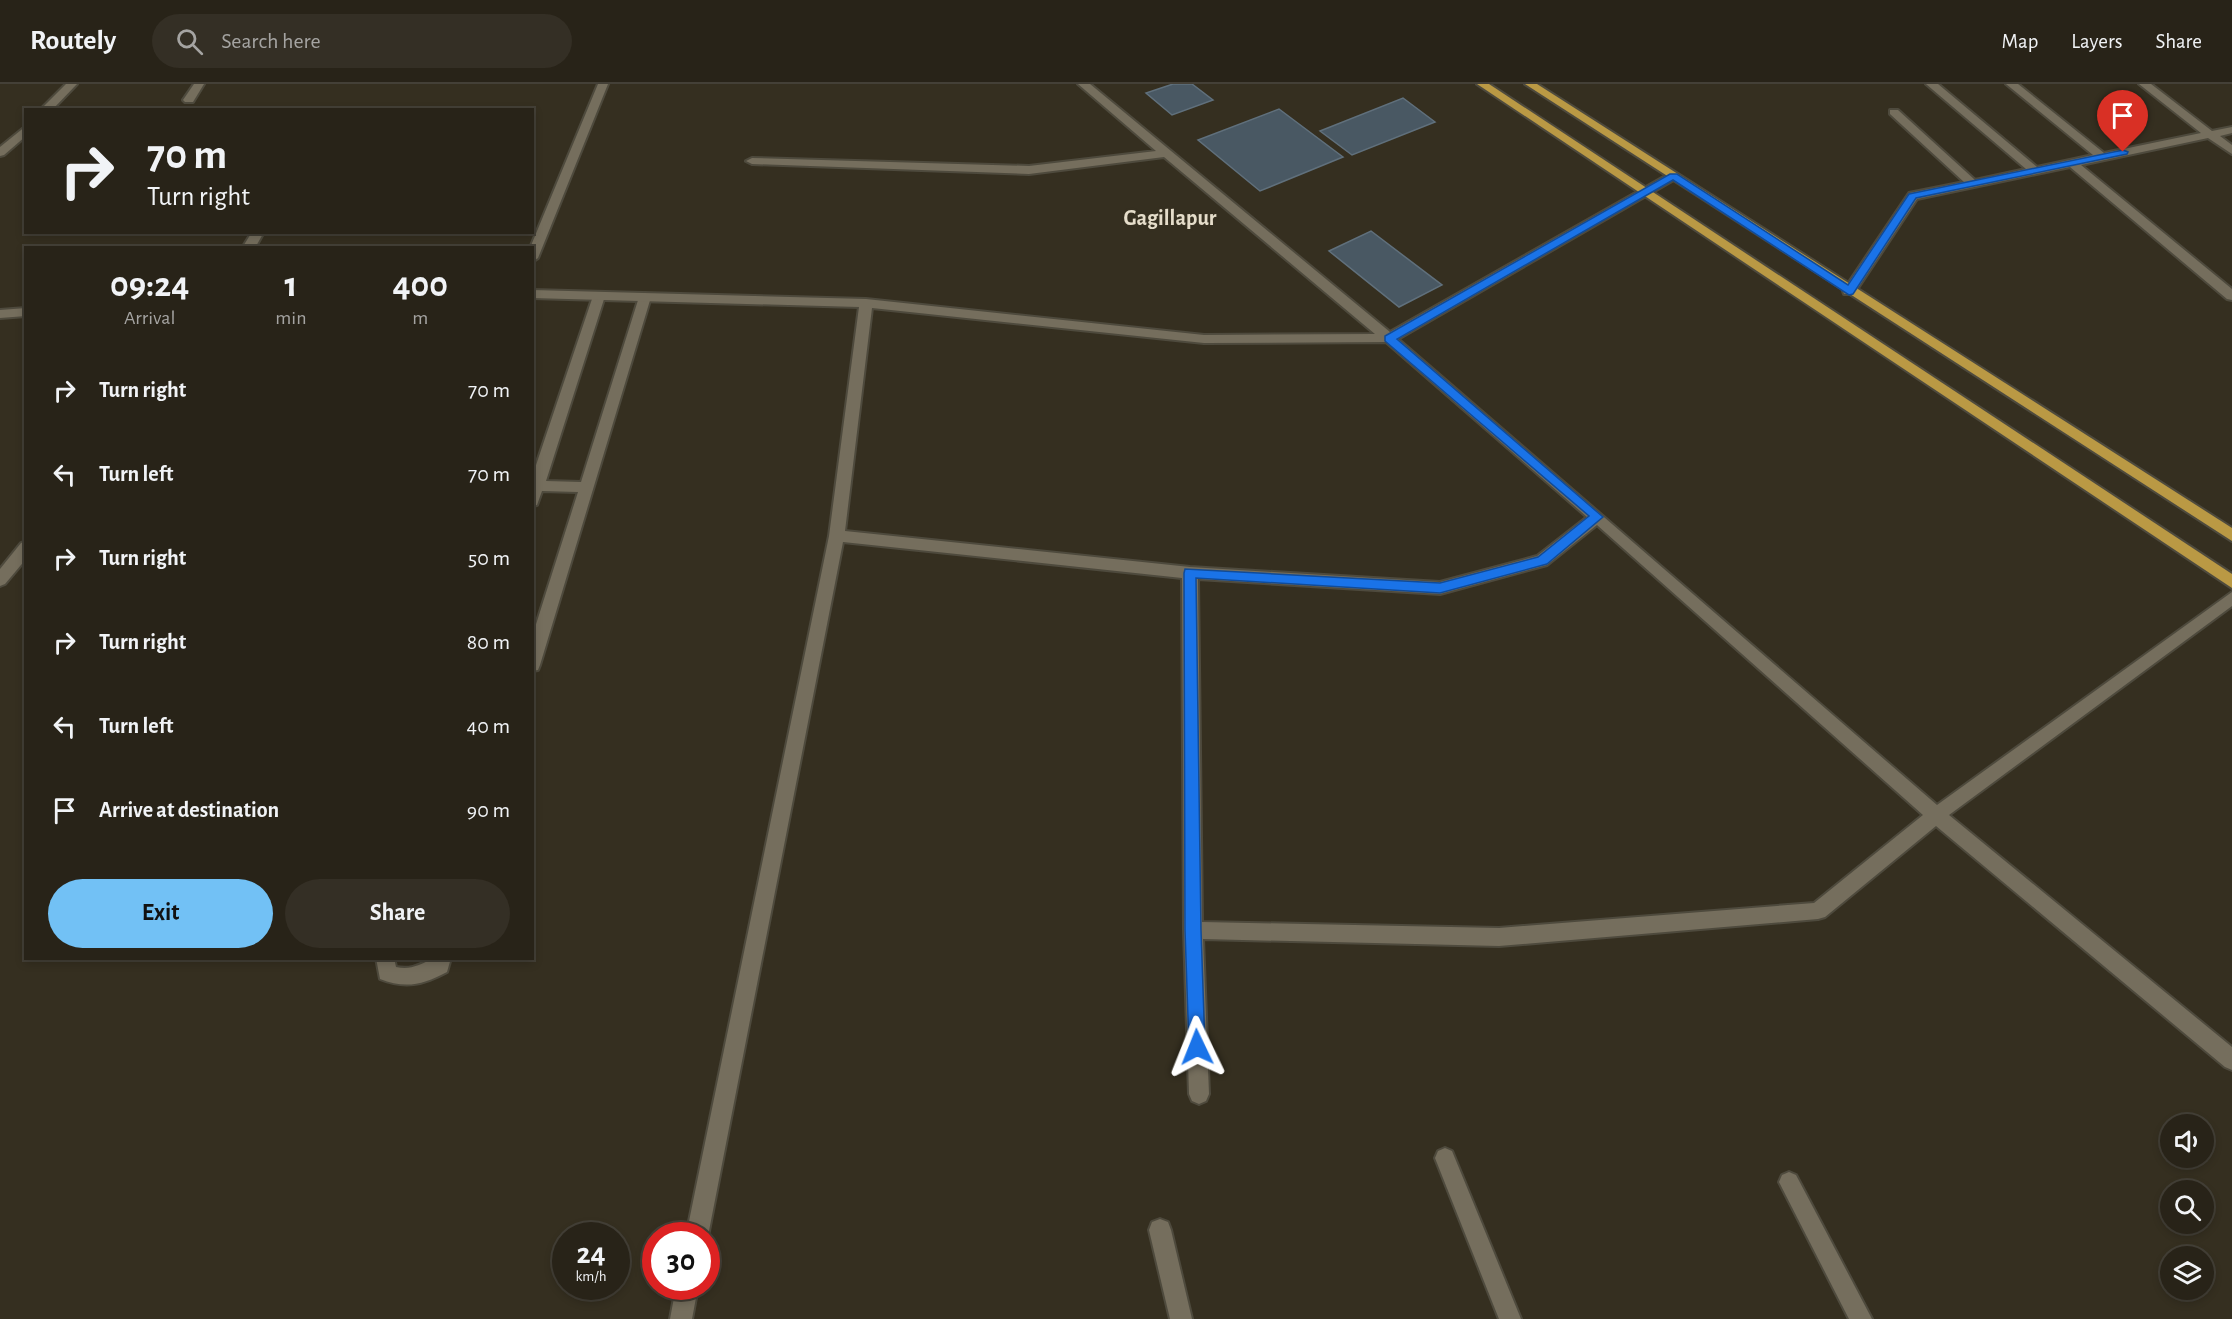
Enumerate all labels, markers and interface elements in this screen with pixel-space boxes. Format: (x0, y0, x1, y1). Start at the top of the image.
search box (152, 14, 572, 68)
icon: search (173, 25, 206, 58)
text: Routely (30, 27, 116, 55)
text: Search here (221, 30, 321, 52)
text: Map (2002, 31, 2038, 52)
text: Layers (2071, 31, 2122, 52)
text: Share (2155, 31, 2202, 52)
pin (2097, 90, 2148, 152)
icon: arrive (2106, 99, 2139, 132)
icon: right (48, 132, 126, 210)
text: 70 m (147, 134, 227, 176)
text: Turn right (147, 183, 250, 210)
district label: Gagillapur (1124, 207, 1217, 229)
text: 09:24 (110, 267, 189, 303)
text: 1 (284, 267, 297, 303)
text: 400 (392, 267, 448, 303)
text: Arrival (124, 308, 175, 328)
text: min (275, 308, 307, 328)
text: m (412, 308, 428, 328)
icon: right (48, 374, 81, 407)
text: Turn right (99, 379, 186, 401)
text: 70 m (468, 379, 510, 401)
icon: left (48, 458, 81, 491)
text: Turn left (99, 463, 173, 485)
text: 70 m (468, 463, 510, 485)
icon: right (48, 542, 81, 575)
text: Turn right (99, 547, 186, 569)
text: 50 m (468, 547, 510, 569)
icon: right (48, 626, 81, 659)
text: Turn right (99, 631, 186, 653)
text: 80 m (467, 631, 510, 653)
icon: left (48, 710, 81, 743)
text: Turn left (99, 715, 173, 737)
text: 40 m (467, 715, 510, 737)
icon: arrive (48, 794, 81, 827)
text: Arrive at destination (99, 799, 279, 821)
text: 90 m (467, 799, 510, 821)
button: Exit (48, 879, 273, 948)
button: Share (285, 879, 510, 948)
position arrow (1165, 1015, 1229, 1079)
map controls (2160, 1114, 2214, 1300)
button: sound (2160, 1114, 2214, 1168)
button: search (2160, 1180, 2214, 1234)
speed limit sign: 30 (642, 1222, 720, 1300)
text: 24 (576, 1239, 606, 1269)
button: layers (2160, 1246, 2214, 1300)
text: km/h (576, 1269, 606, 1284)

